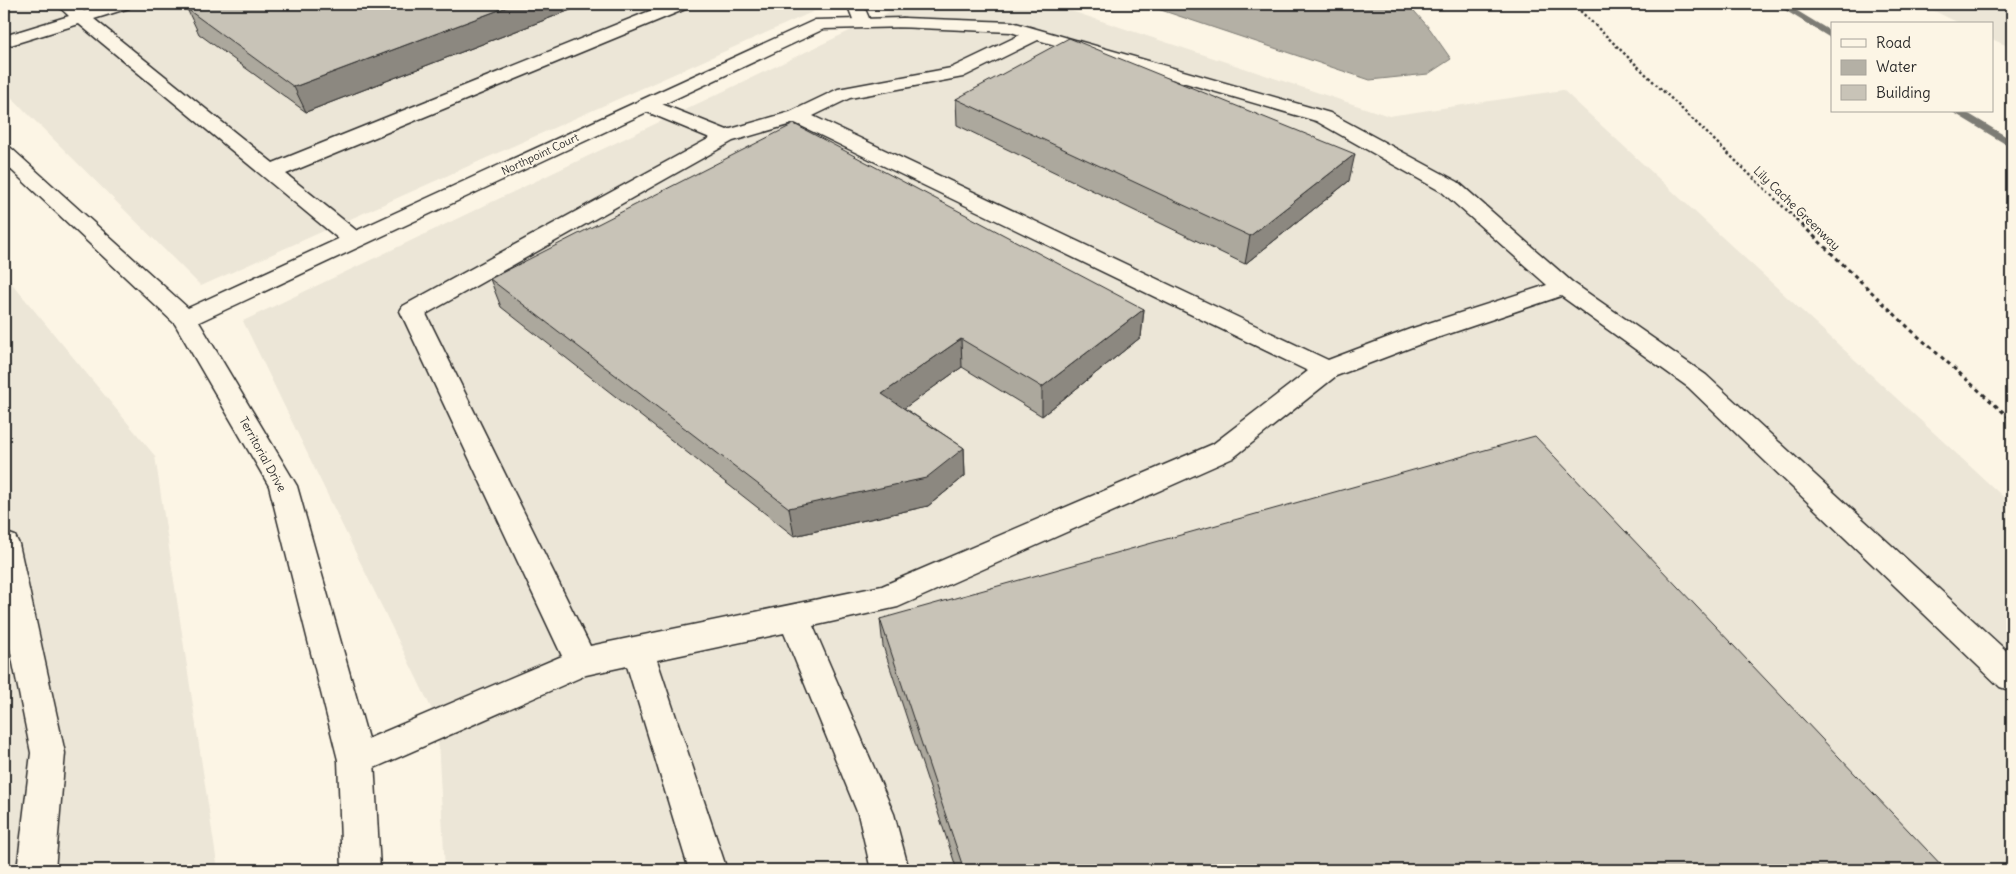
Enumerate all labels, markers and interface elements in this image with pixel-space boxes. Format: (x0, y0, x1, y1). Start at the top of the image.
legend (1831, 22, 1994, 112)
text: Road (1876, 33, 1911, 52)
text: Water (1876, 57, 1917, 76)
text: Building (1876, 83, 1931, 102)
street label: Northpoint Court (499, 130, 581, 178)
street label: Lily Cache Greenway (1751, 163, 1843, 253)
street label: Territorial Drive (236, 414, 290, 494)

